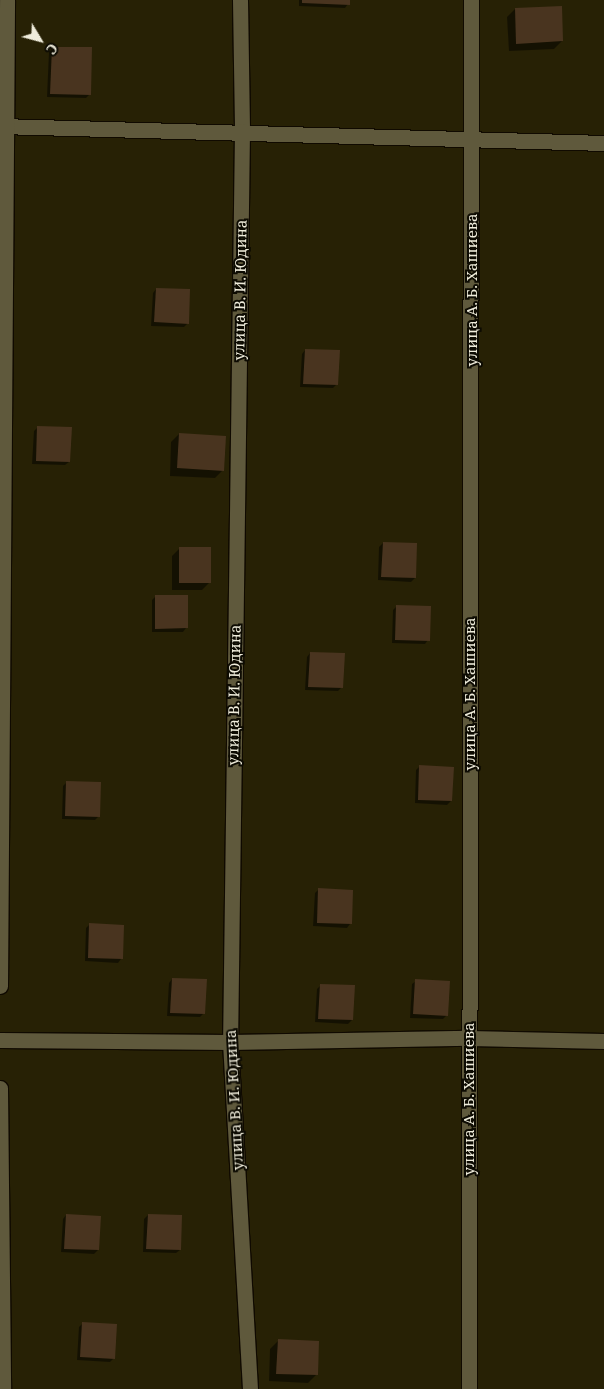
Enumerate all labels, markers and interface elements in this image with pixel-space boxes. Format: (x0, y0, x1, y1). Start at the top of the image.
north arrow (15, 15, 65, 65)
text: С (42, 40, 63, 59)
street label: улица А. Б. Хашиева (463, 213, 481, 367)
street label: улица В. И. Юдина (230, 219, 250, 361)
street label: улица А. Б. Хашиева (461, 617, 479, 771)
street label: улица В. И. Юдина (224, 624, 244, 766)
street label: улица А. Б. Хашиева (460, 1022, 478, 1176)
street label: улица В. И. Юдина (221, 1029, 247, 1171)

